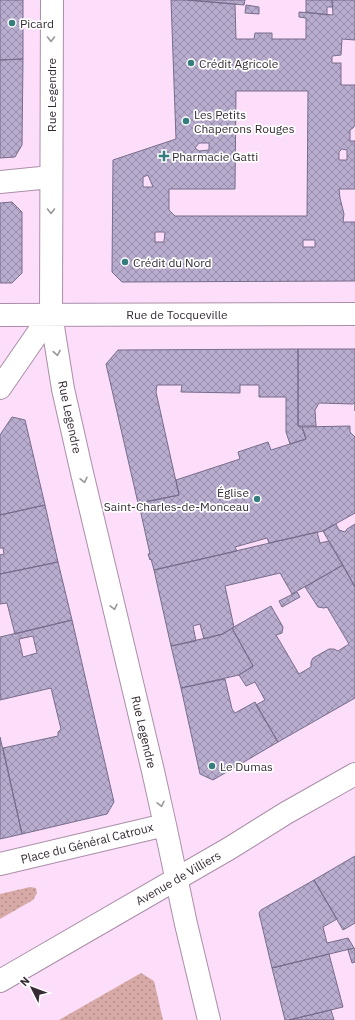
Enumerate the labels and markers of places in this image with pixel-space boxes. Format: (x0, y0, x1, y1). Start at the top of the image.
place label: Picard (20, 16, 54, 31)
marker: Picard (7, 18, 17, 28)
place label: Crédit Agricole (199, 56, 279, 71)
marker: Crédit Agricole (186, 58, 196, 68)
place label: Les Petits Chaperons Rouges (194, 107, 295, 136)
marker: Les Petits Chaperons Rouges (181, 116, 191, 126)
place label: Pharmacie Gatti (172, 149, 258, 164)
marker: Pharmacie Gatti (159, 151, 169, 161)
place label: Crédit du Nord (133, 255, 212, 270)
marker: Crédit du Nord (120, 257, 130, 267)
place label: Église Saint-Charles-de-Monceau (104, 485, 249, 514)
marker: Église Saint-Charles-de-Monceau (252, 494, 262, 504)
place label: Le Dumas (220, 759, 273, 774)
marker: Le Dumas (207, 761, 217, 771)

